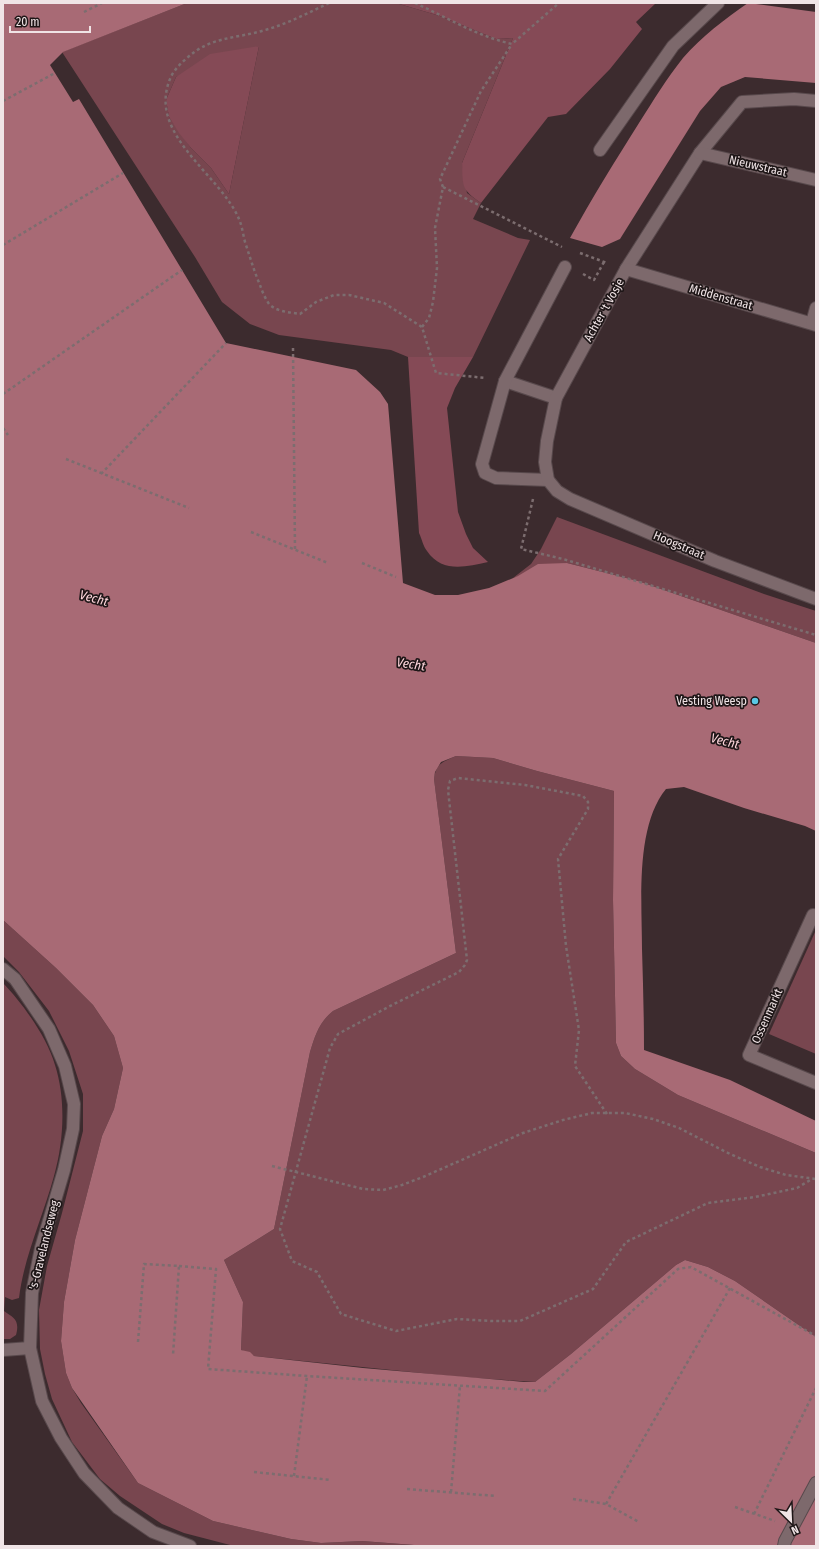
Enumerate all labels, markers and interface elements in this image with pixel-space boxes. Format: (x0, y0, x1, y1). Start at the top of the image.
scale bar (10, 8, 90, 34)
text: 20 m (16, 15, 40, 29)
street label: Nieuwstraat (728, 153, 788, 179)
street label: Achter 't Vosje (581, 276, 627, 344)
street label: Middenstraat (688, 281, 754, 313)
street label: Hoogstraat (651, 528, 707, 562)
water label: Vecht (78, 587, 111, 609)
water label: Vecht (396, 654, 427, 674)
place label: Vesting Weesp (676, 694, 747, 708)
marker: Vesting Weesp (750, 696, 760, 706)
water label: Vecht (709, 730, 742, 752)
street label: Ossenmarkt (749, 986, 785, 1046)
street label: 's-Gravelandseweg (26, 1199, 62, 1291)
north arrow (771, 1501, 811, 1541)
text: N (789, 1522, 801, 1537)

